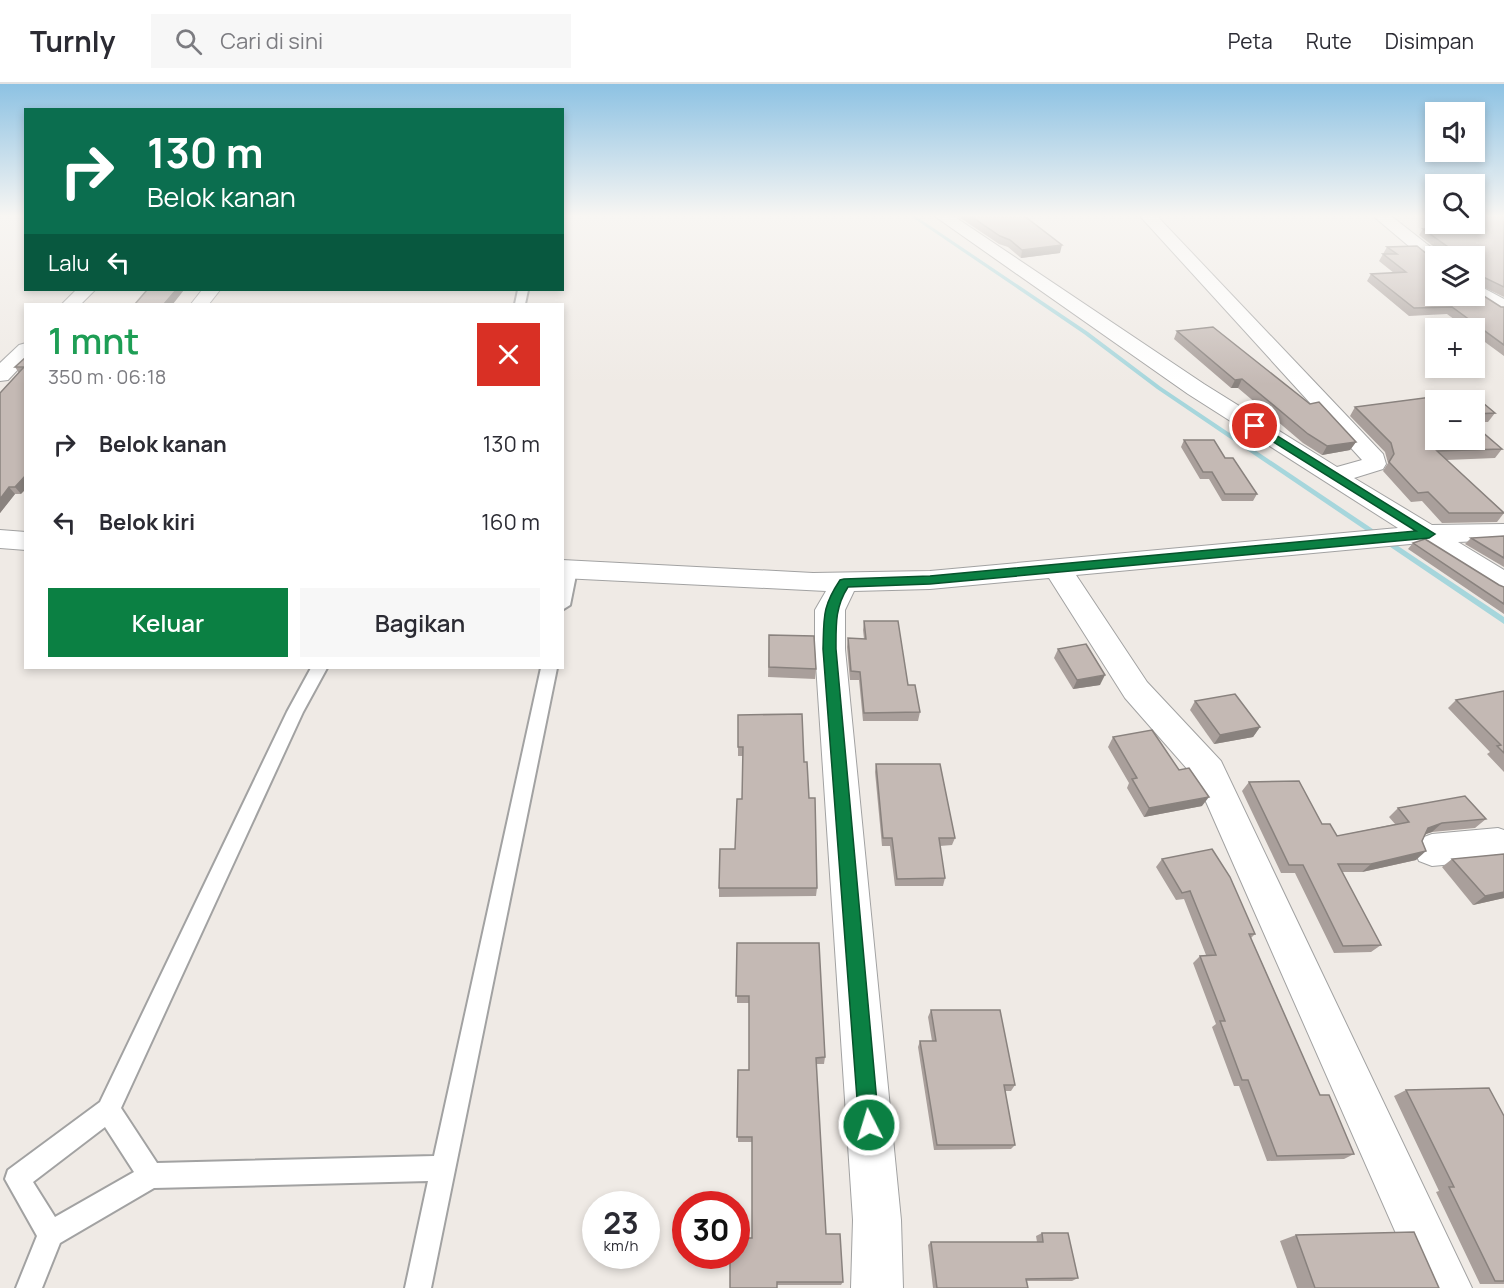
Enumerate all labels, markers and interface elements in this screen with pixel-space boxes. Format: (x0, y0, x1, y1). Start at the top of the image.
search box (151, 14, 571, 68)
text: Turnly (30, 22, 115, 60)
icon: search (172, 25, 205, 58)
text: Cari di sini (220, 26, 323, 56)
text: Peta (1228, 27, 1273, 55)
text: Rute (1306, 27, 1352, 55)
text: Disimpan (1385, 27, 1474, 55)
map controls (1425, 102, 1485, 450)
button: sound (1425, 102, 1485, 162)
text: 130 m (147, 123, 264, 181)
icon: right (48, 132, 126, 210)
button: search (1425, 174, 1485, 234)
text: Belok kanan (147, 178, 296, 215)
icon: left (102, 246, 135, 279)
button: layers (1425, 246, 1485, 306)
text: Lalu (48, 248, 90, 278)
text: 1 mnt (48, 316, 140, 365)
button: + (1425, 318, 1485, 378)
button: close (477, 323, 540, 386)
text: 350 m · 06:18 (48, 363, 166, 390)
button: − (1425, 390, 1485, 450)
pin (1229, 400, 1280, 451)
icon: arrive (1238, 409, 1271, 442)
icon: right (48, 428, 81, 461)
text: Belok kanan (99, 429, 227, 459)
text: 130 m (483, 429, 540, 459)
icon: left (48, 506, 81, 539)
text: Belok kiri (99, 507, 195, 537)
text: 160 m (481, 507, 540, 537)
button: Keluar (48, 588, 288, 657)
button: Bagikan (300, 588, 540, 657)
position arrow (837, 1093, 901, 1157)
speed limit sign: 30 (672, 1191, 750, 1269)
text: 23 (603, 1202, 639, 1243)
text: km/h (604, 1235, 638, 1256)

